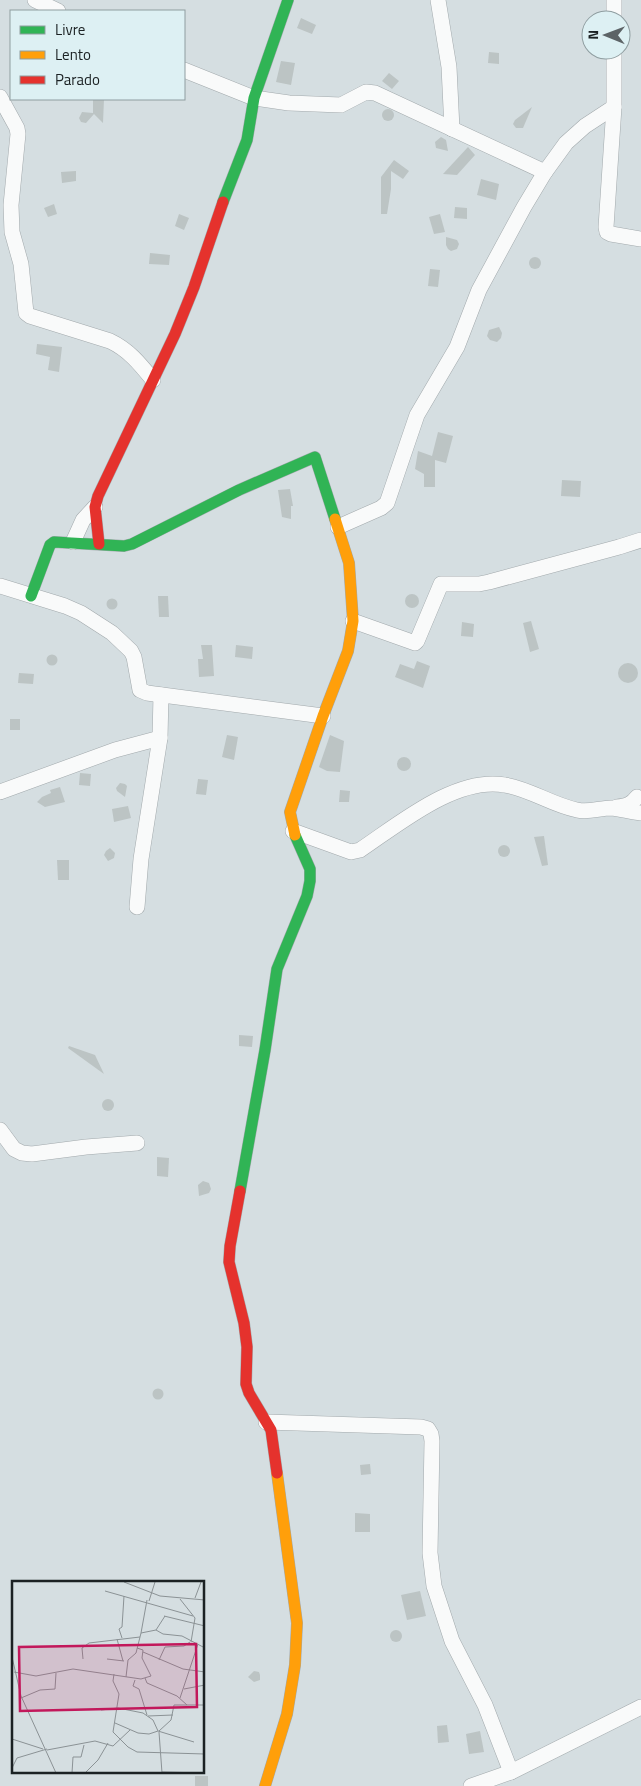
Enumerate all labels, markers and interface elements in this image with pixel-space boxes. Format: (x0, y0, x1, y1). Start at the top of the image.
legend (10, 10, 185, 100)
north arrow (581, 10, 631, 60)
text: Livre (55, 18, 85, 41)
text: N (582, 30, 603, 40)
text: Lento (55, 43, 91, 66)
text: Parado (55, 68, 100, 91)
inset map (12, 1581, 205, 1774)

